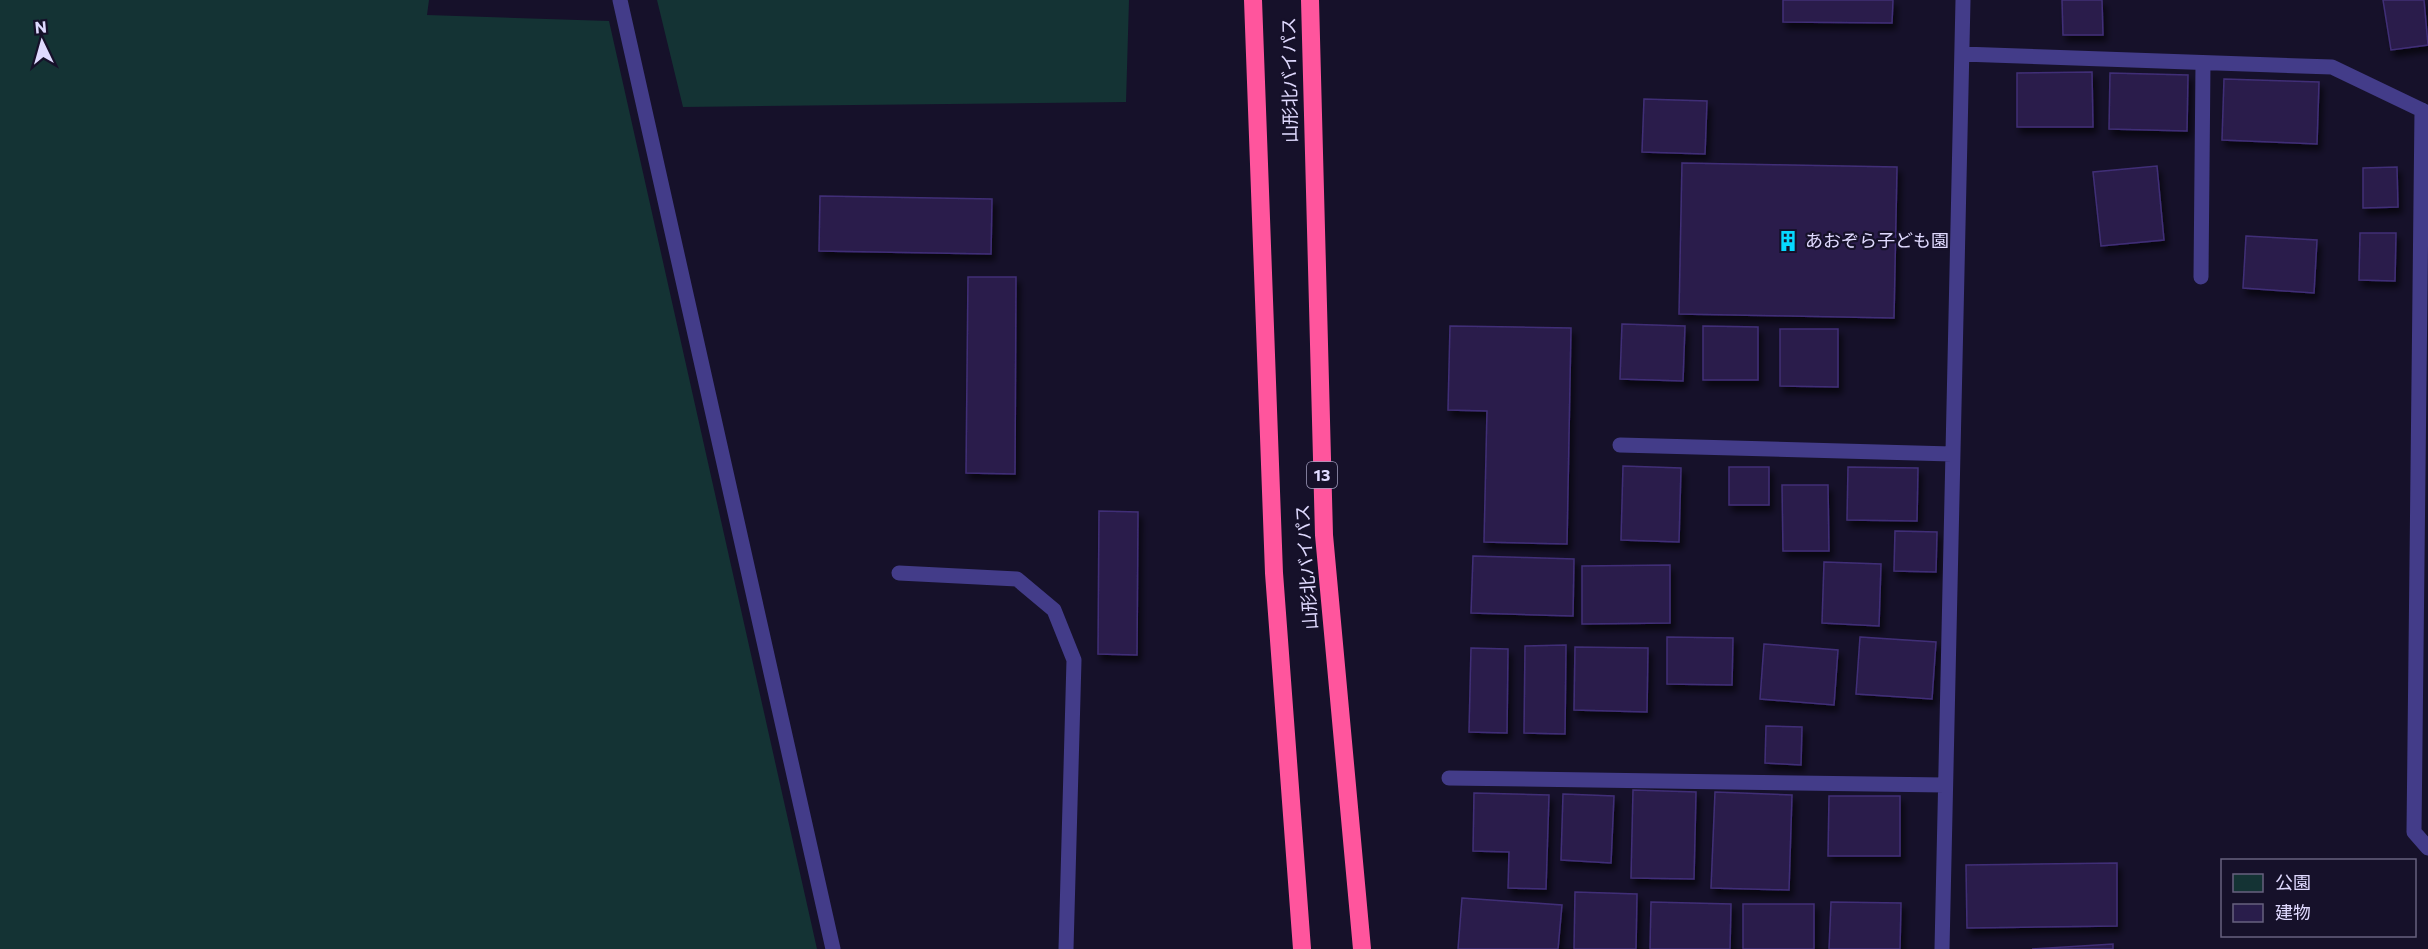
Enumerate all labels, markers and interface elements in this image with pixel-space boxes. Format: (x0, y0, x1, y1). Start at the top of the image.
north arrow (12, 12, 72, 72)
text: N (34, 17, 47, 37)
street label: 山形北バイパス (1277, 17, 1301, 143)
building icon: あおぞら子ども園 (1776, 229, 1800, 253)
place label: あおぞら子ども園 (1805, 229, 1949, 251)
road number: 13 (1307, 462, 1337, 488)
street label: 山形北バイパス (1291, 504, 1321, 631)
legend (2221, 859, 2416, 937)
text: 公園 (2275, 871, 2311, 893)
text: 建物 (2275, 901, 2311, 923)

